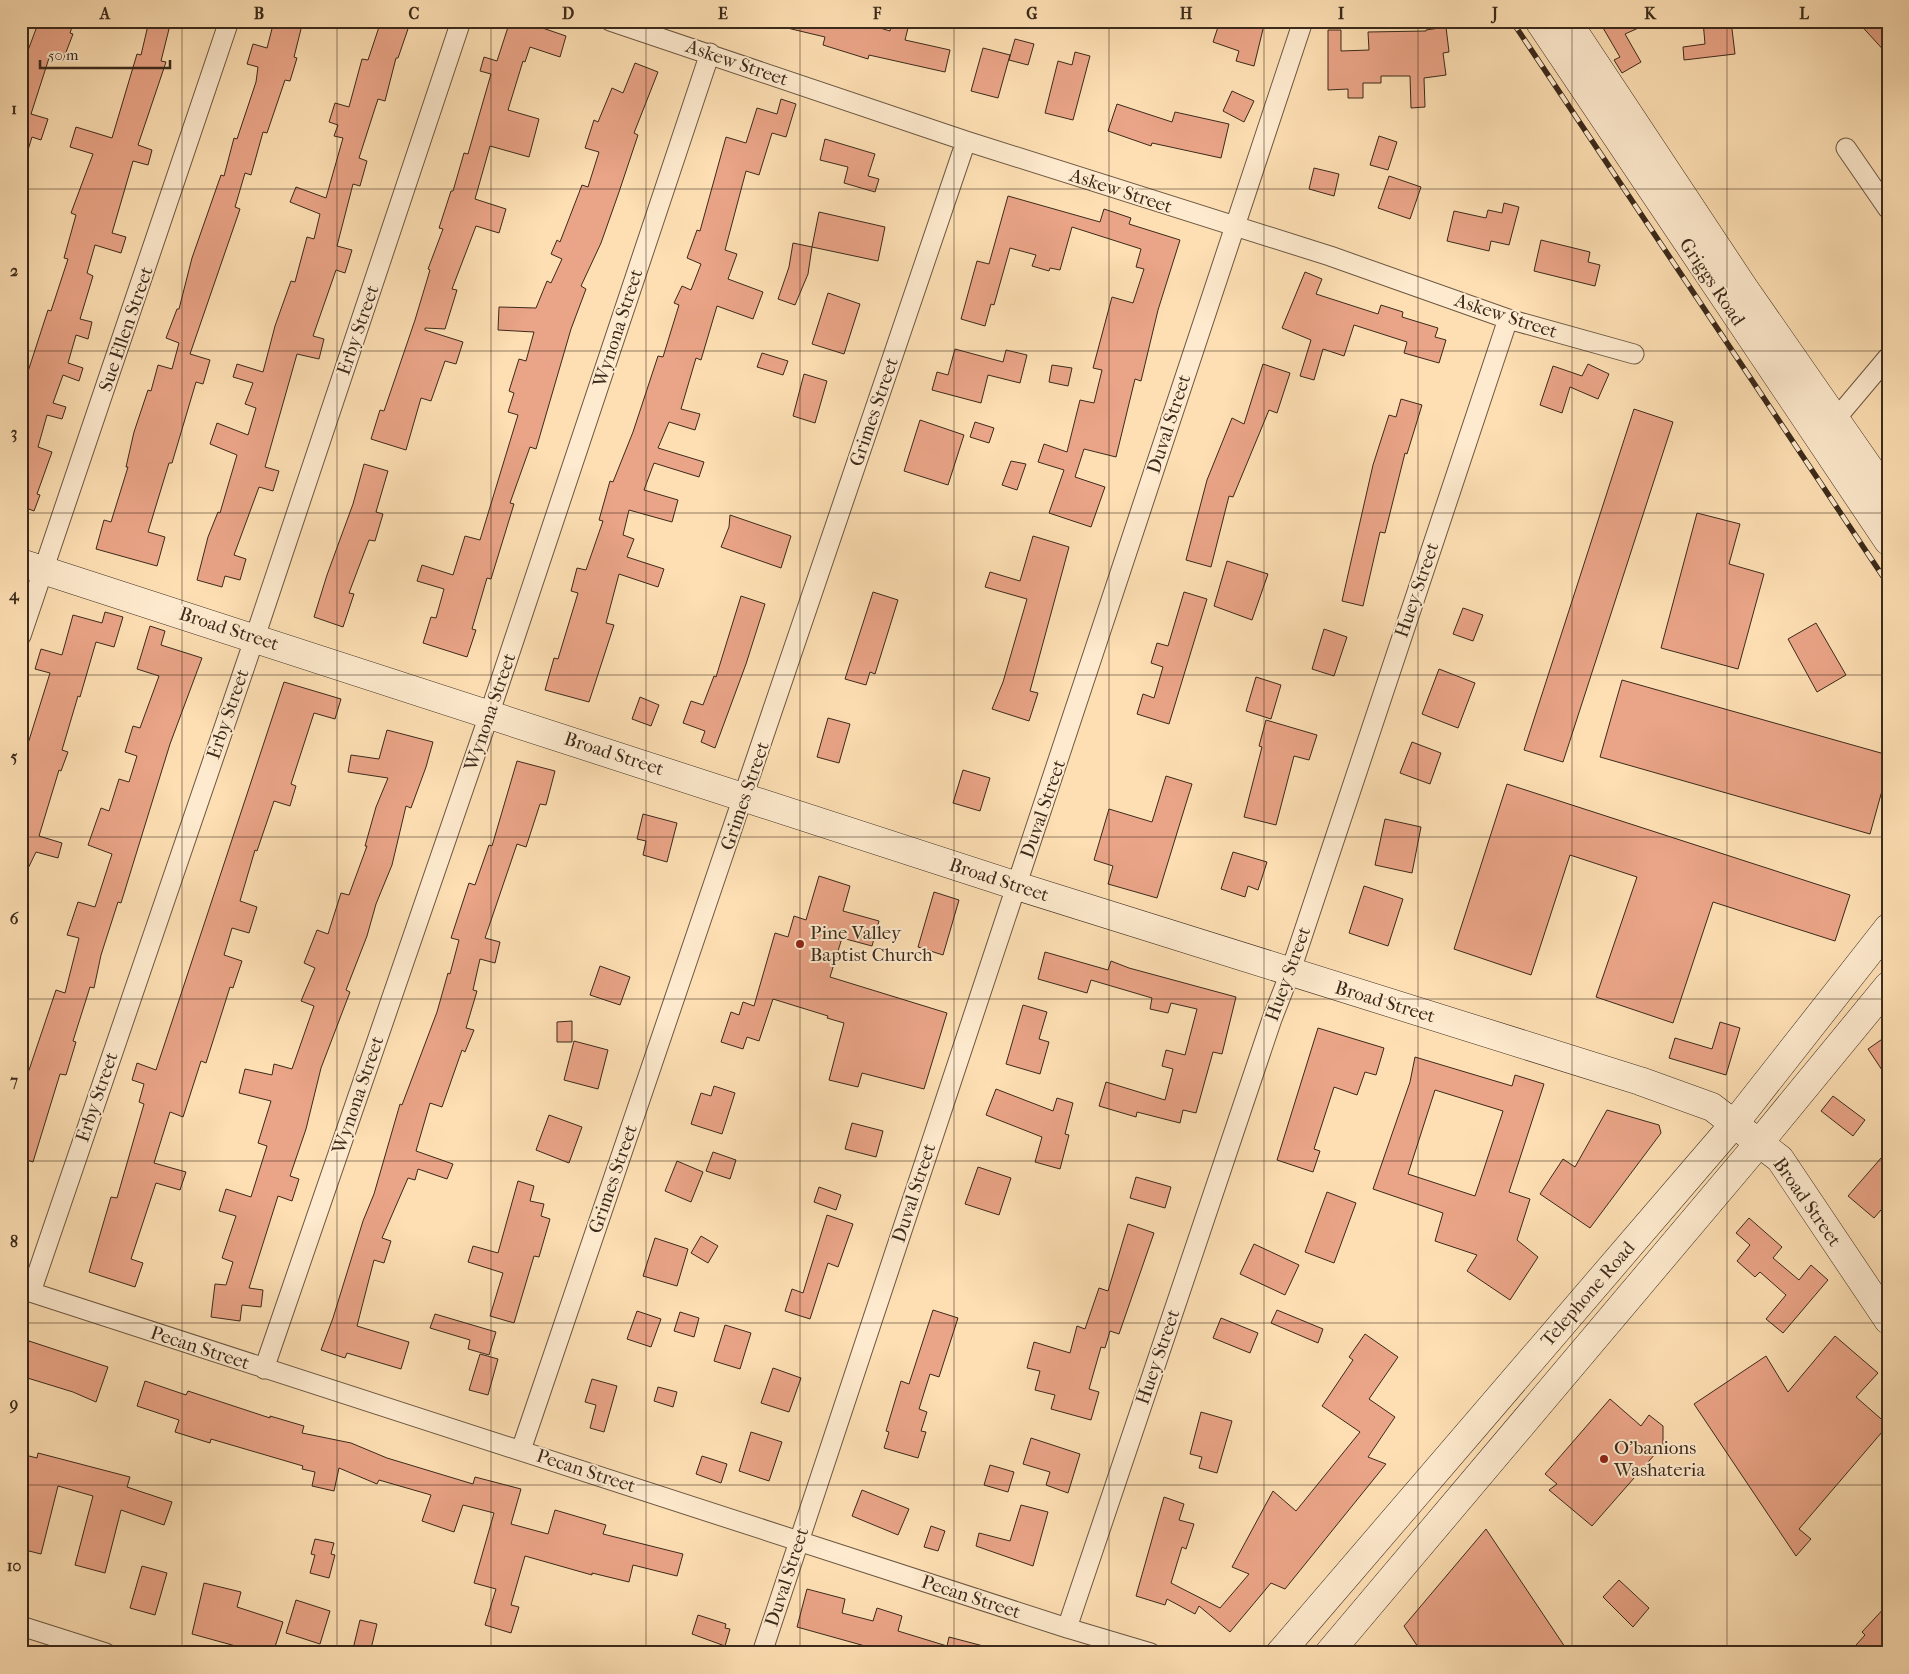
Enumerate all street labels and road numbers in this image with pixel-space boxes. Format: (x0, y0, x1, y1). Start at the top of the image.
street label: Askew Street (682, 35, 791, 91)
street label: Askew Street (1066, 164, 1175, 218)
street label: Griggs Road (1675, 234, 1750, 330)
street label: Sue Ellen Street (94, 264, 158, 394)
street label: Wynona Street (588, 266, 647, 391)
street label: Erby Street (332, 282, 384, 378)
street label: Askew Street (1451, 289, 1560, 343)
street label: Grimes Street (845, 355, 903, 469)
street label: Duval Street (1143, 372, 1195, 476)
street label: Huey Street (1390, 539, 1444, 640)
street label: Broad Street (176, 603, 282, 655)
street label: Wynona Street (459, 650, 520, 775)
street label: Erby Street (202, 666, 254, 762)
street label: Broad Street (561, 728, 667, 780)
street label: Grimes Street (716, 739, 774, 853)
street label: Duval Street (1016, 757, 1070, 861)
street label: Broad Street (946, 854, 1052, 906)
street label: Huey Street (1261, 924, 1315, 1024)
street label: Broad Street (1332, 976, 1438, 1028)
street label: Wynona Street (327, 1033, 388, 1158)
street label: Erby Street (71, 1049, 123, 1145)
street label: Grimes Street (584, 1122, 642, 1236)
street label: Duval Street (888, 1141, 940, 1245)
street label: Broad Street (1768, 1153, 1846, 1251)
street label: Telephone Road (1536, 1236, 1640, 1351)
street label: Huey Street (1131, 1306, 1185, 1407)
street label: Pecan Street (148, 1322, 253, 1374)
street label: Pecan Street (534, 1445, 639, 1497)
street label: Duval Street (761, 1525, 813, 1629)
street label: Pecan Street (919, 1571, 1024, 1623)

